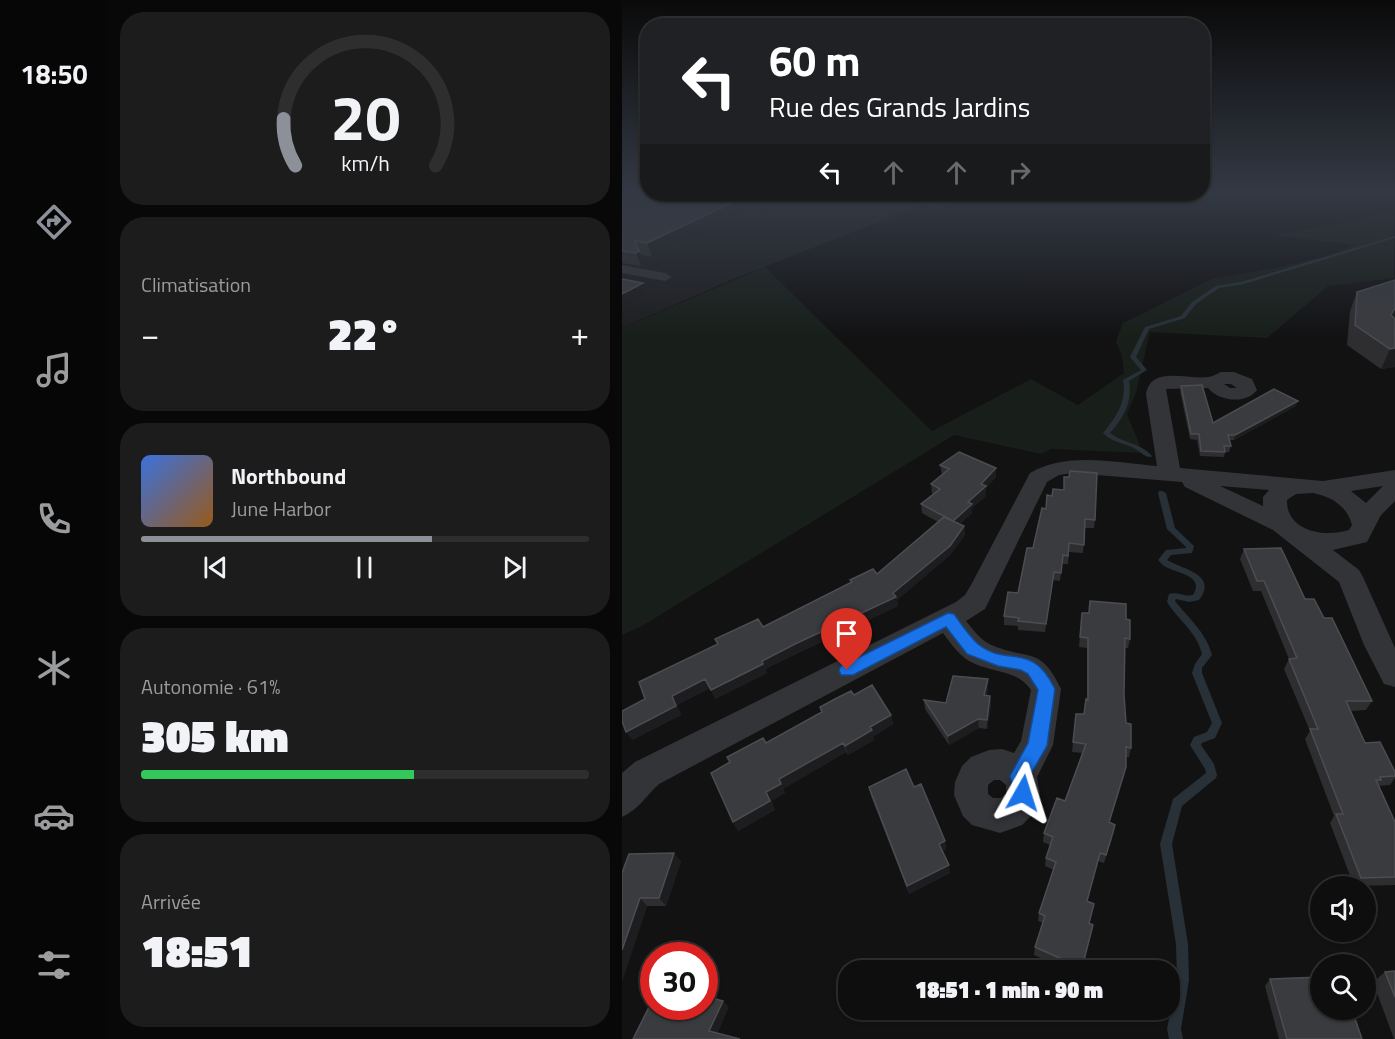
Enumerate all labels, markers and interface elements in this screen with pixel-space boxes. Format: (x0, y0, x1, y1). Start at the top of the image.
text: 60 m (769, 28, 861, 92)
icon: left (670, 42, 748, 120)
text: 18:50 (20, 53, 88, 94)
text: 20 (330, 69, 400, 164)
text: Rue des Grands Jardins (769, 86, 1030, 127)
text: km/h (341, 147, 389, 179)
icon: left (814, 156, 847, 189)
icon: ahead (877, 156, 910, 189)
icon: ahead (940, 156, 973, 189)
icon: right (1003, 156, 1036, 189)
icon: directions (33, 201, 75, 243)
text: Climatisation (141, 269, 251, 300)
text: 22° (328, 299, 402, 367)
text: − (141, 309, 159, 359)
text: + (571, 309, 589, 359)
icon: music (33, 349, 75, 391)
text: Northbound (231, 459, 346, 493)
text: June Harbor (231, 493, 331, 524)
icon: phone (33, 498, 75, 540)
icon: previous (199, 551, 232, 584)
icon: pause (348, 551, 381, 584)
icon: next (498, 551, 531, 584)
pin (821, 608, 872, 670)
icon: arrive (830, 617, 863, 650)
icon: climate (33, 647, 75, 689)
text: Autonomie · 61% (141, 671, 280, 702)
text: 305 km (141, 701, 289, 769)
position arrow (991, 761, 1055, 825)
icon: car (33, 795, 75, 837)
map controls (1310, 876, 1376, 1020)
button: sound (1310, 876, 1376, 942)
text: Arrivée (141, 886, 201, 917)
text: 18:51 (141, 916, 253, 984)
speed limit sign: 30 (640, 942, 718, 1020)
icon: filters (33, 944, 75, 986)
button: search (1310, 954, 1376, 1020)
text: 18:51 · 1 min · 90 m (915, 973, 1103, 1007)

